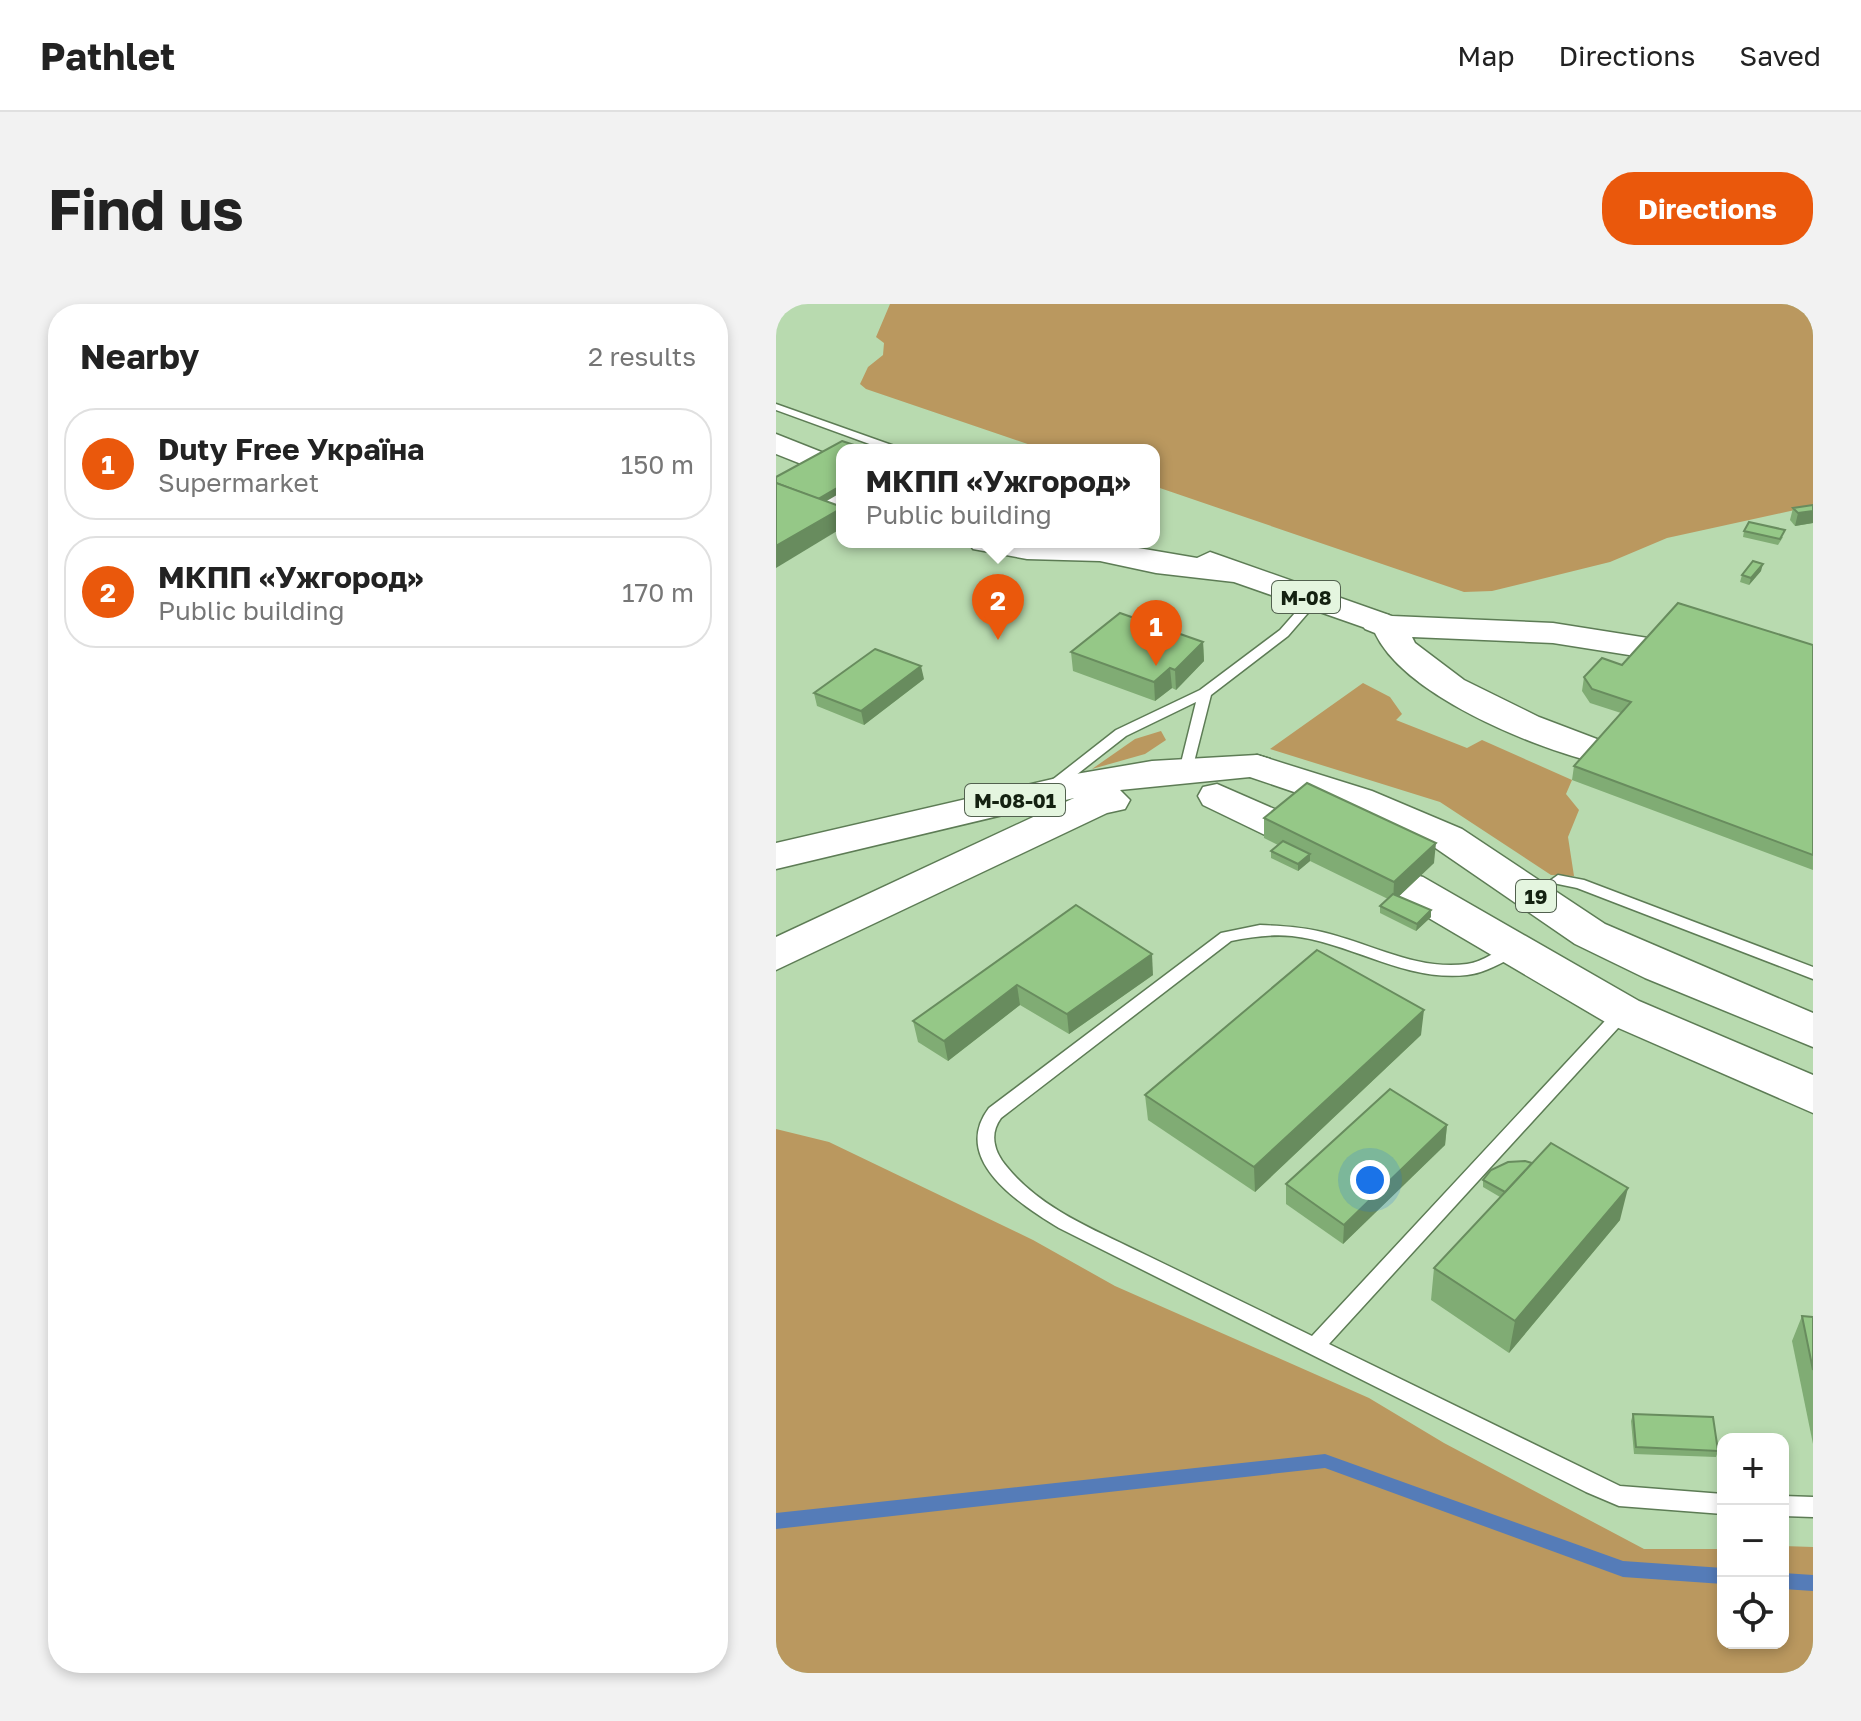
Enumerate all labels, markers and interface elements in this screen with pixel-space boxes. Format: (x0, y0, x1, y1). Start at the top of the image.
text: Pathlet (40, 33, 175, 78)
text: Map (1457, 39, 1514, 72)
text: Directions (1558, 39, 1695, 72)
text: Saved (1739, 39, 1821, 72)
button: Directions (1602, 172, 1813, 245)
text: Find us (48, 175, 244, 242)
text: Nearby (80, 336, 200, 376)
text: 2 results (588, 341, 696, 372)
text: Duty Free Україна (158, 431, 425, 467)
popup (836, 444, 1160, 548)
text: 1 (101, 449, 115, 480)
text: 150 m (621, 449, 694, 480)
text: МКПП «Ужгород» (865, 463, 1131, 499)
text: Supermarket (158, 467, 319, 498)
text: Public building (865, 499, 1052, 530)
text: МКПП «Ужгород» (158, 559, 423, 595)
pin: 2 (972, 574, 1024, 640)
text: 2 (100, 577, 116, 608)
text: 170 m (622, 577, 694, 608)
road number: М-08 (1272, 581, 1340, 613)
text: Public building (158, 595, 344, 626)
pin: 1 (1130, 600, 1182, 666)
road number: М-08-01 (965, 784, 1065, 816)
road number: 19 (1516, 880, 1556, 912)
your location (1350, 1160, 1390, 1200)
map controls (1717, 1433, 1789, 1649)
button: + (1717, 1433, 1789, 1505)
button: − (1717, 1505, 1789, 1577)
button: locate (1717, 1577, 1789, 1649)

